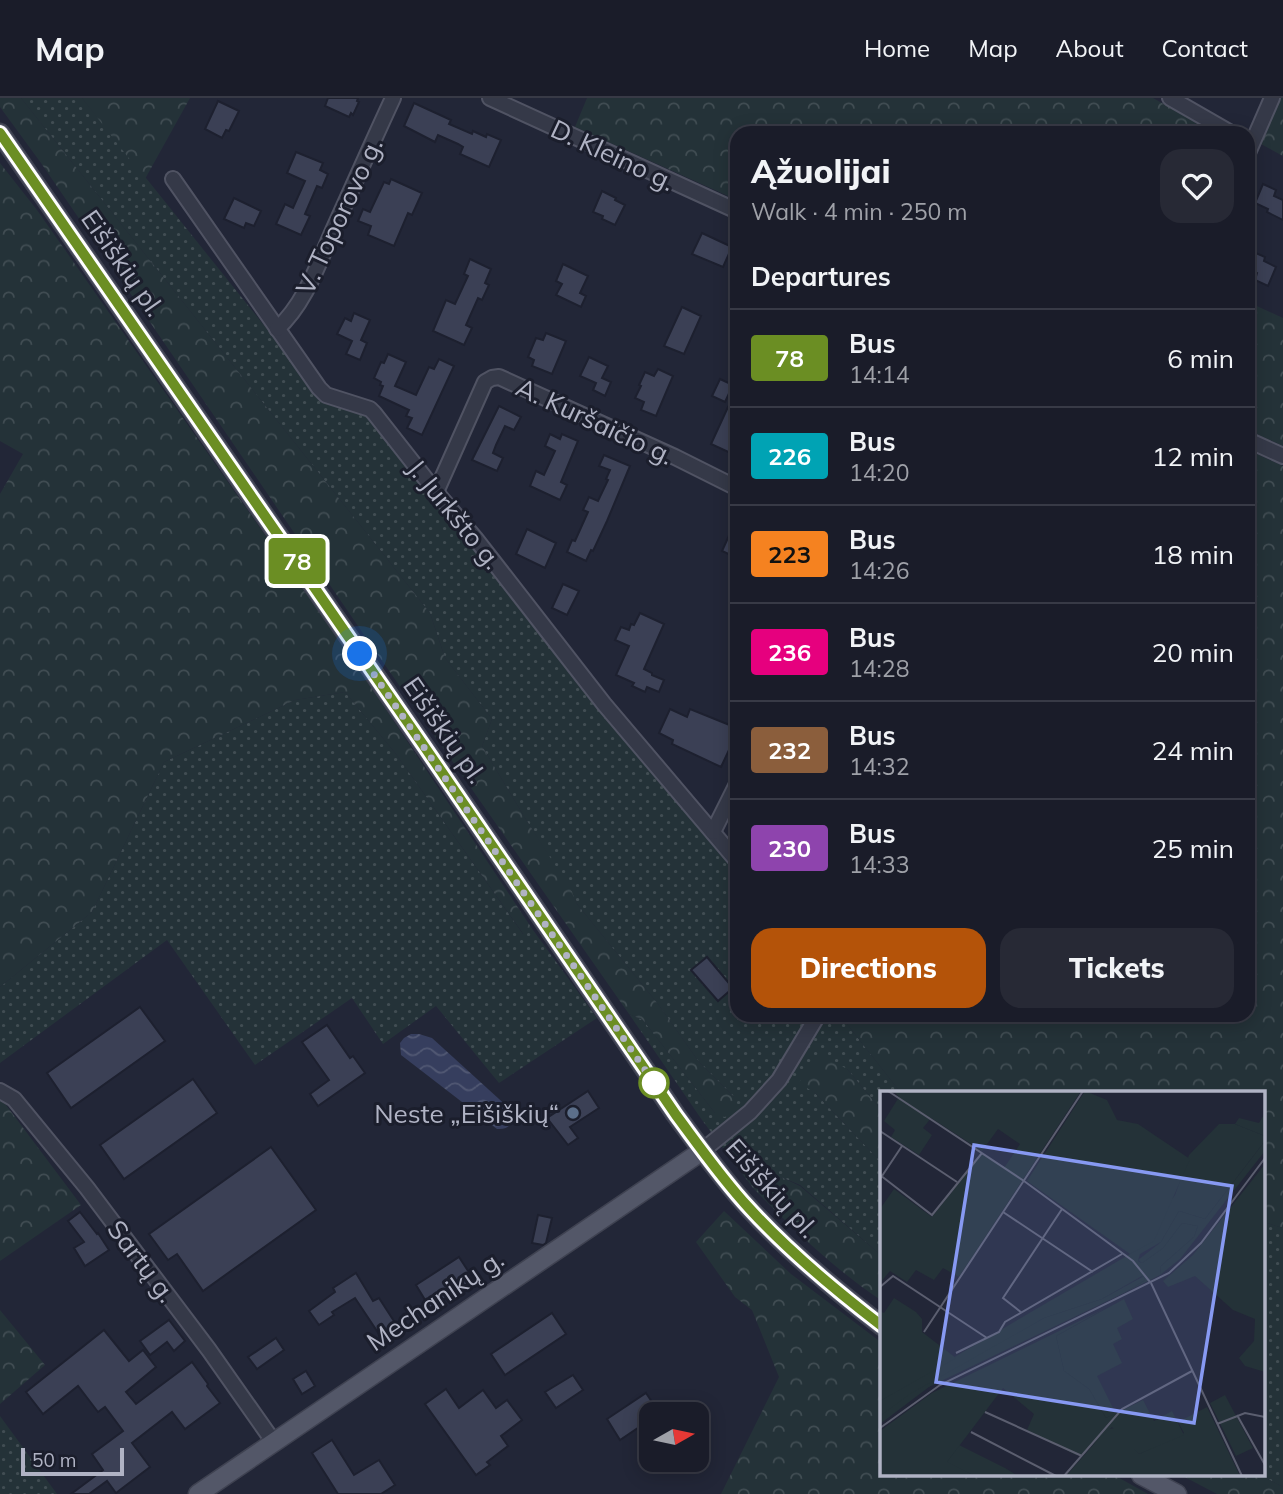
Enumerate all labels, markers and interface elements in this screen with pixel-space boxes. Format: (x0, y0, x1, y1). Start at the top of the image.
text: Map (35, 28, 105, 69)
text: Home (864, 33, 930, 63)
text: Map (968, 33, 1018, 63)
text: About (1056, 33, 1124, 63)
text: Contact (1162, 33, 1248, 63)
street label: D. Kleino g. (546, 112, 680, 198)
street label: V. Toporovo g. (288, 132, 390, 300)
button: heart (1160, 149, 1234, 223)
text: Ąžuolijai (751, 150, 890, 191)
text: Walk · 4 min · 250 m (751, 197, 968, 226)
street label: Eišiškių pl. (74, 203, 172, 323)
text: Departures (751, 260, 891, 293)
text: Bus (849, 327, 895, 360)
text: 6 min (1167, 342, 1234, 375)
text: 78 (775, 343, 804, 373)
text: 14:14 (849, 360, 909, 389)
street label: A. Kuršaičio g. (511, 370, 679, 472)
text: Bus (849, 425, 895, 458)
text: 12 min (1152, 440, 1234, 473)
text: 226 (768, 441, 811, 471)
street label: J. Jurkšto g. (401, 452, 509, 576)
text: 14:20 (849, 458, 909, 487)
text: Bus (849, 523, 895, 556)
line badge: 78 (266, 538, 328, 584)
text: 18 min (1152, 538, 1234, 571)
text: 223 (768, 539, 811, 569)
text: 78 (283, 546, 311, 576)
text: 14:26 (849, 556, 909, 585)
text: Bus (849, 621, 895, 654)
your location (342, 636, 377, 671)
text: 20 min (1152, 636, 1234, 669)
text: 236 (768, 637, 811, 667)
text: 14:28 (849, 654, 909, 683)
street label: Eišiškių pl. (396, 670, 494, 790)
text: Bus (849, 719, 895, 752)
text: 24 min (1152, 734, 1234, 767)
text: 232 (768, 735, 811, 765)
text: 14:32 (849, 752, 909, 781)
text: Bus (849, 817, 895, 850)
text: 25 min (1152, 832, 1234, 865)
text: 230 (768, 833, 811, 863)
text: 14:33 (849, 850, 909, 879)
button: Directions (751, 928, 986, 1008)
button: Tickets (1000, 928, 1234, 1008)
unlabelled marker (639, 1068, 669, 1098)
inset map (880, 1091, 1266, 1476)
place label: Neste „Eišiškių“ (374, 1097, 559, 1130)
marker: Neste „Eišiškių“ (565, 1105, 581, 1121)
street label: Eišiškių pl. (719, 1131, 825, 1245)
street label: Sartų g. (100, 1213, 184, 1309)
street label: Mechanikų g. (360, 1242, 510, 1358)
north arrow (639, 1402, 709, 1472)
map controls (639, 1402, 709, 1472)
scale bar (21, 1445, 124, 1477)
text: 50 m (32, 1448, 76, 1472)

